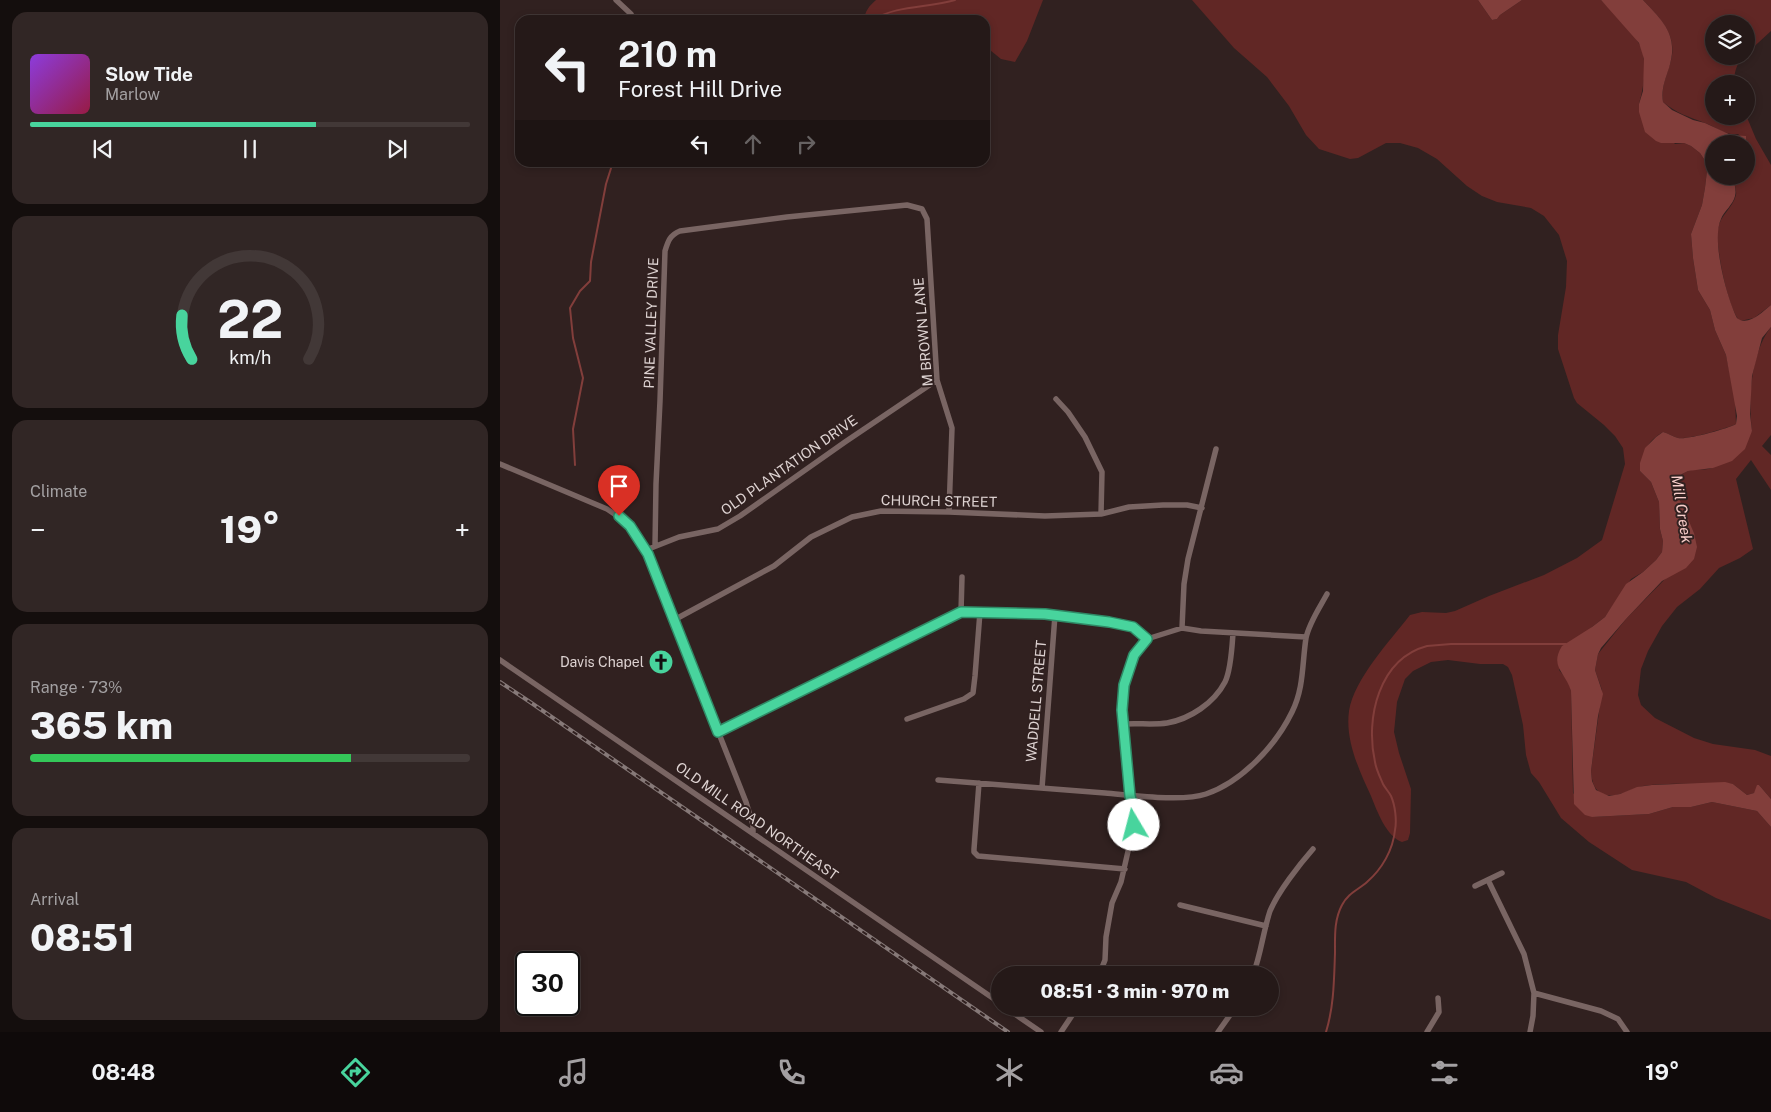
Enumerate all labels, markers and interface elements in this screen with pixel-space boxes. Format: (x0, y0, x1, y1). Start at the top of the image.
map controls (1705, 15, 1755, 185)
button: layers (1705, 15, 1755, 65)
text: 210 m (618, 34, 717, 75)
icon: left (535, 35, 600, 100)
text: Slow Tide (105, 63, 193, 85)
button: + (1705, 75, 1755, 125)
text: Forest Hill Drive (618, 76, 782, 102)
text: Marlow (105, 85, 160, 104)
icon: left (686, 130, 714, 158)
icon: ahead (739, 130, 767, 158)
icon: right (792, 130, 820, 158)
icon: previous (89, 135, 117, 163)
icon: pause (236, 135, 264, 163)
icon: next (383, 135, 411, 163)
button: − (1705, 135, 1755, 185)
street label: PINE VALLEY DRIVE (641, 257, 661, 389)
street label: M BROWN LANE (910, 277, 936, 387)
text: 22 (217, 289, 283, 350)
text: km/h (229, 347, 271, 368)
street label: OLD PLANTATION DRIVE (718, 412, 860, 518)
pin (598, 465, 640, 516)
icon: arrive (605, 472, 633, 500)
water label: Mill Creek (1668, 474, 1696, 545)
text: Climate (30, 482, 87, 501)
street label: CHURCH STREET (881, 492, 997, 510)
text: 19° (220, 507, 280, 552)
text: − (30, 513, 46, 546)
text: + (454, 513, 470, 546)
street label: WADDELL STREET (1023, 639, 1049, 763)
church icon: Davis Chapel (648, 649, 674, 675)
place label: Davis Chapel (560, 654, 644, 670)
text: Range · 73% (30, 678, 123, 697)
text: 365 km (30, 703, 173, 748)
street label: OLD MILL ROAD NORTHEAST (673, 759, 841, 883)
position arrow (1107, 798, 1159, 850)
text: Arrival (30, 890, 79, 909)
text: 08:51 (30, 915, 135, 960)
speed limit sign: 30 (515, 951, 580, 1016)
text: 08:51 · 3 min · 970 m (1041, 980, 1229, 1002)
icon: directions (338, 1055, 373, 1090)
icon: music (556, 1055, 591, 1090)
icon: phone (774, 1055, 809, 1090)
icon: climate (992, 1055, 1027, 1090)
icon: car (1209, 1055, 1244, 1090)
icon: filters (1427, 1055, 1462, 1090)
text: 08:48 (91, 1059, 155, 1085)
text: 19° (1645, 1059, 1679, 1085)

